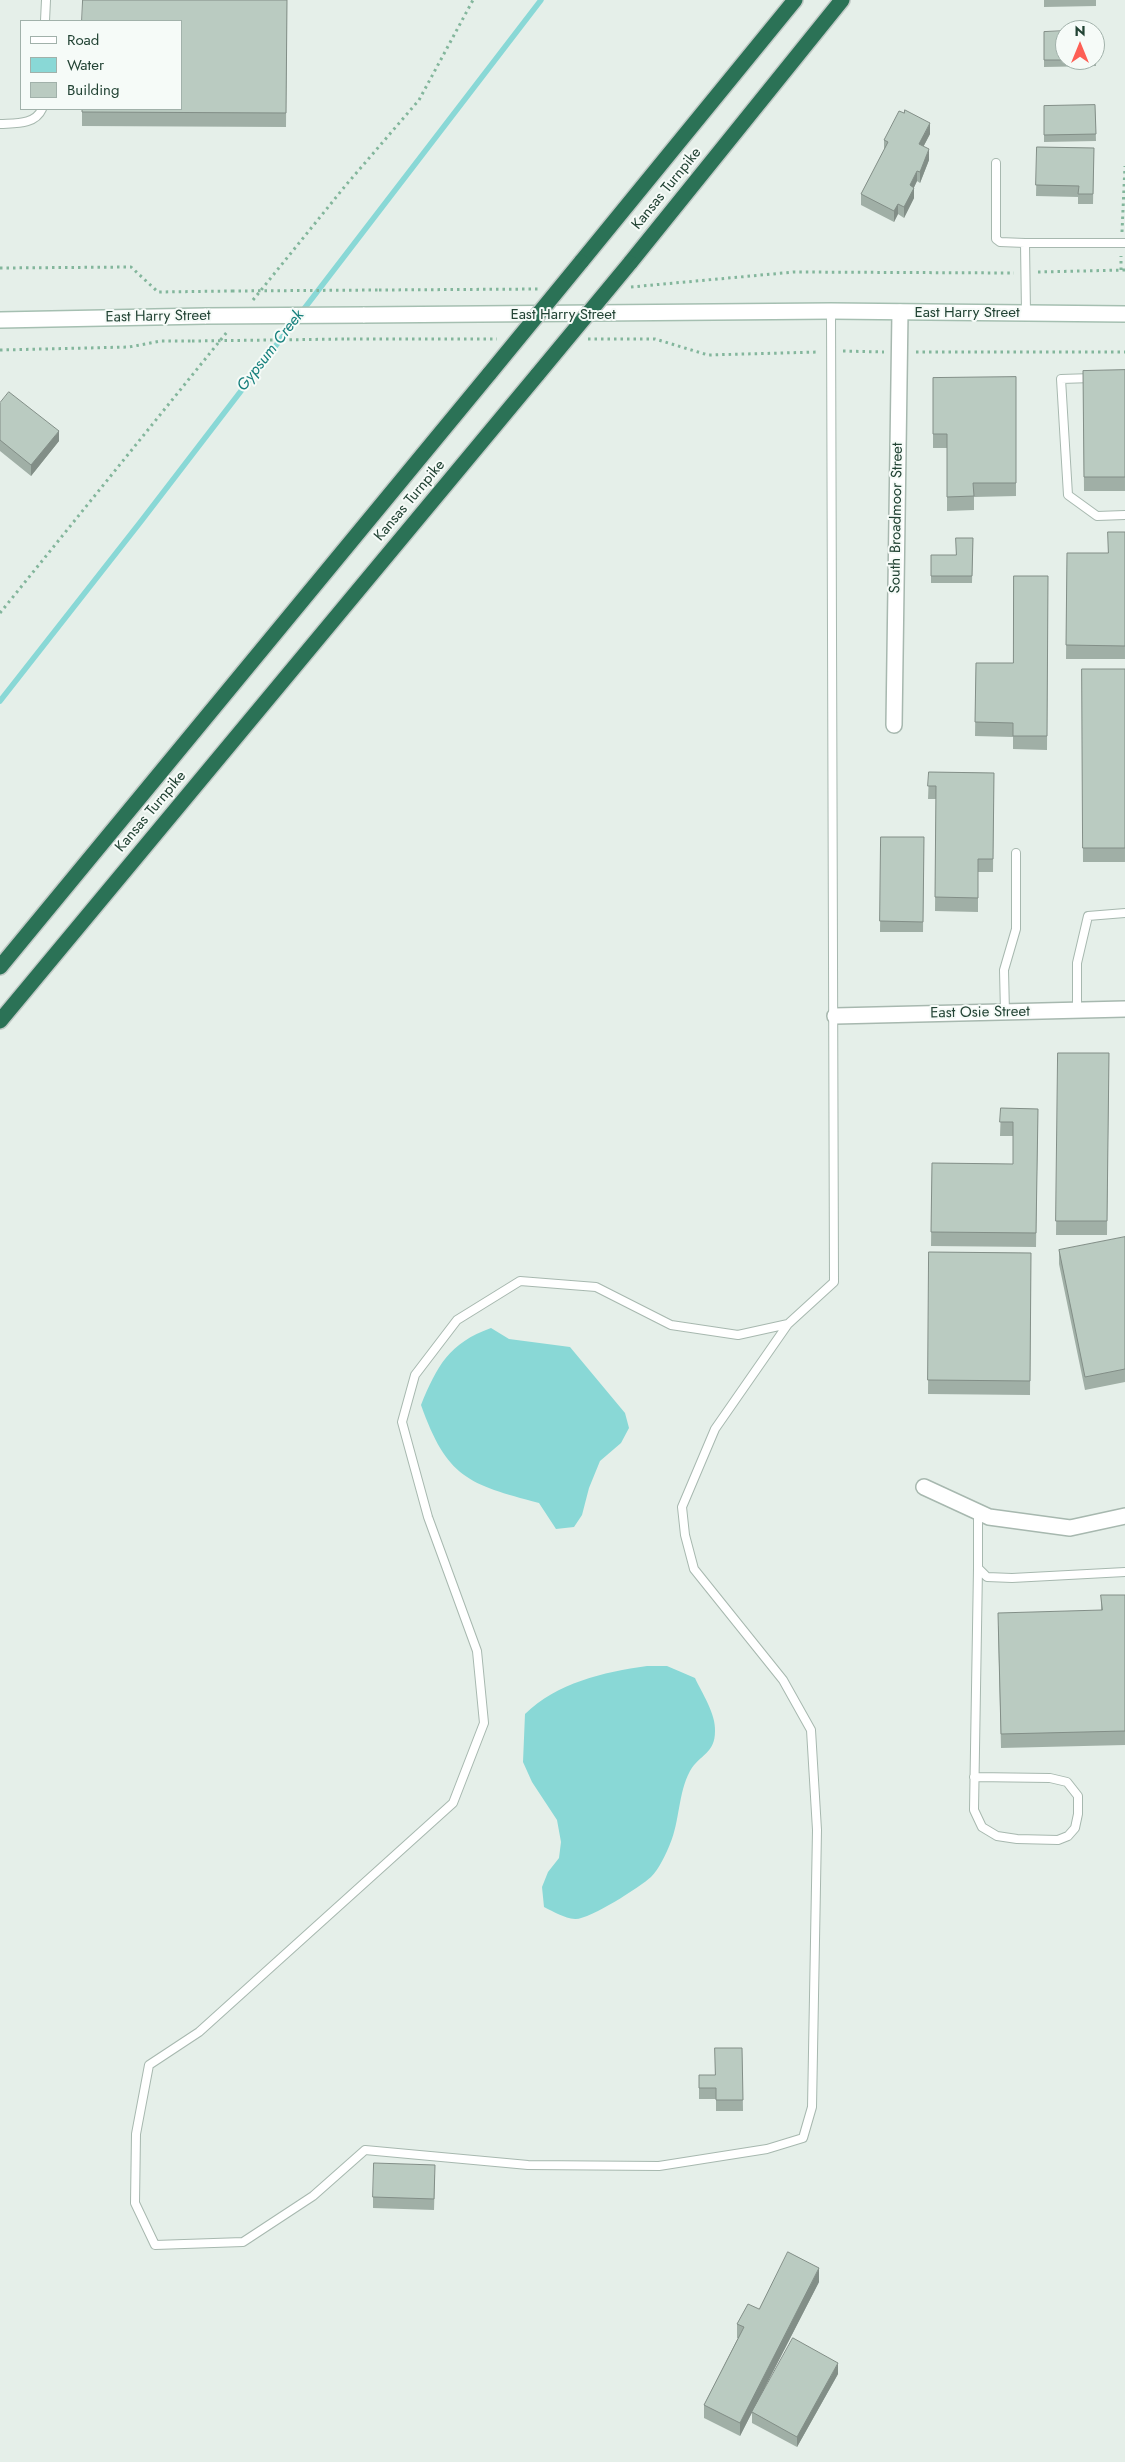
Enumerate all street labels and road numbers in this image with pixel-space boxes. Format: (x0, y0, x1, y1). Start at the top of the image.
street label: Kansas Turnpike (628, 144, 706, 234)
street label: East Harry Street (914, 304, 1020, 322)
street label: East Harry Street (510, 306, 616, 324)
street label: East Harry Street (105, 307, 211, 327)
street label: South Broadmoor Street (887, 442, 907, 594)
street label: Kansas Turnpike (371, 457, 449, 545)
street label: Kansas Turnpike (112, 768, 190, 856)
street label: East Osie Street (930, 1003, 1030, 1023)

